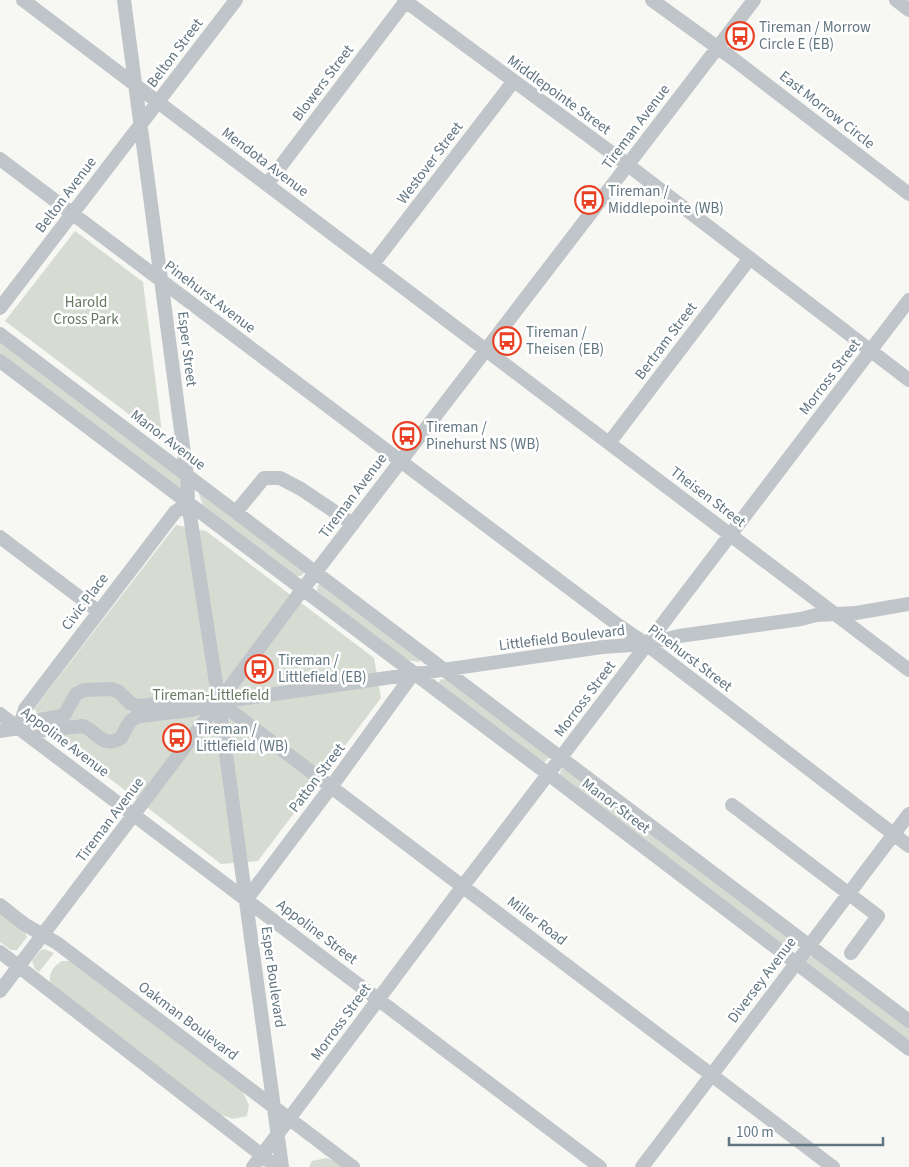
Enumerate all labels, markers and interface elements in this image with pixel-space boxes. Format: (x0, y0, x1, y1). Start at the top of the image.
street label: Belton Street (142, 14, 208, 92)
place label: Tireman / Morrow Circle E (EB) (759, 17, 871, 55)
bus stop icon: Tireman / Morrow Circle E (EB) (725, 21, 755, 51)
street label: Blowers Street (287, 40, 359, 126)
street label: Middlepointe Street (503, 50, 615, 140)
street label: East Morrow Circle (775, 66, 879, 154)
street label: Tireman Avenue (597, 80, 675, 174)
street label: Westover Street (392, 117, 468, 209)
street label: Mendota Avenue (217, 122, 313, 202)
street label: Belton Avenue (30, 153, 102, 237)
place label: Tireman / Middlepointe (WB) (608, 181, 724, 219)
bus stop icon: Tireman / Middlepointe (WB) (574, 185, 604, 215)
street label: Pinehurst Avenue (160, 256, 260, 338)
park label: Harold Cross Park (53, 292, 119, 330)
street label: Bertram Street (630, 298, 702, 384)
street label: Esper Street (172, 310, 202, 388)
place label: Tireman / Theisen (EB) (526, 322, 604, 360)
bus stop icon: Tireman / Theisen (EB) (492, 326, 522, 356)
street label: Morross Street (794, 335, 866, 419)
street label: Manor Avenue (126, 405, 210, 475)
place label: Tireman / Pinehurst NS (WB) (426, 417, 540, 455)
bus stop icon: Tireman / Pinehurst NS (WB) (392, 421, 422, 451)
street label: Tireman Avenue (314, 449, 392, 543)
street label: Theisen Street (666, 462, 750, 532)
street label: Civic Place (57, 569, 113, 635)
street label: Pinehurst Street (643, 619, 737, 697)
street label: Littlefield Boulevard (498, 620, 626, 656)
place label: Tireman / Littlefield (EB) (278, 650, 367, 688)
bus stop icon: Tireman / Littlefield (EB) (244, 654, 274, 684)
street label: Morross Street (549, 657, 621, 741)
park label: Tireman-Littlefield (153, 685, 269, 706)
street label: Appoline Avenue (17, 702, 113, 782)
place label: Tireman / Littlefield (WB) (196, 719, 288, 757)
bus stop icon: Tireman / Littlefield (WB) (162, 723, 192, 753)
street label: Patton Street (284, 739, 350, 817)
street label: Tireman Avenue (71, 773, 149, 867)
street label: Manor Street (577, 773, 655, 839)
street label: Miller Road (503, 892, 571, 950)
street label: Appoline Street (272, 895, 362, 969)
street label: Esper Boulevard (255, 925, 291, 1029)
street label: Diversey Avenue (723, 933, 801, 1027)
street label: Oakman Boulevard (134, 976, 242, 1066)
street label: Morross Street (306, 979, 376, 1065)
scale bar (729, 1114, 883, 1146)
text: 100 m (736, 1122, 774, 1143)

